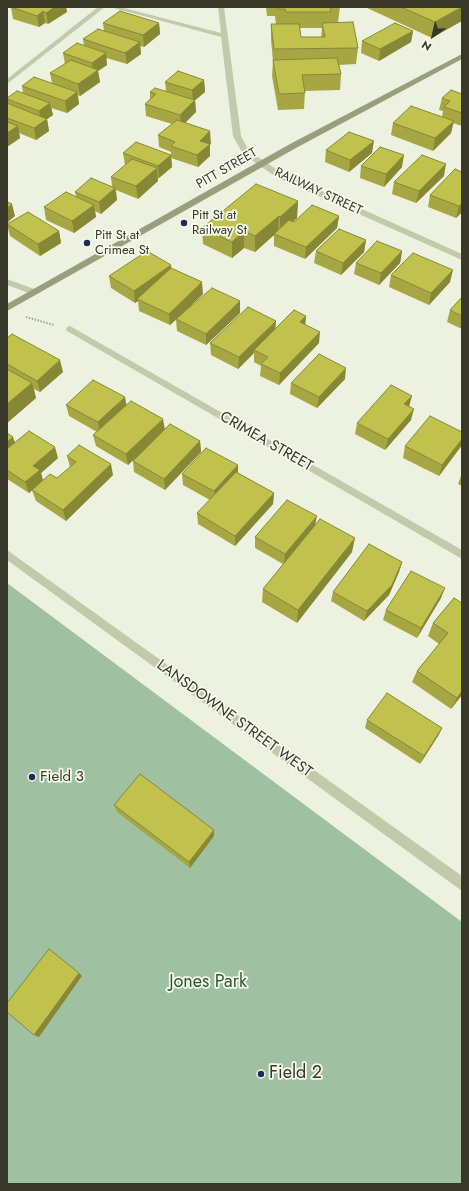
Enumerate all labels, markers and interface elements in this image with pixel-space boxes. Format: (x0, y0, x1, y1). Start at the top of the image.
north arrow (413, 16, 453, 56)
text: N (418, 37, 434, 55)
street label: PITT STREET (194, 145, 260, 193)
street label: RAILWAY STREET (272, 165, 364, 219)
place label: Pitt St at Railway St (192, 208, 247, 239)
marker: Pitt St at Railway St (179, 218, 189, 228)
place label: Pitt St at Crimea St (95, 228, 149, 259)
marker: Pitt St at Crimea St (82, 238, 92, 248)
street label: CRIMEA STREET (216, 408, 316, 476)
street label: LANSDOWNE STREET WEST (153, 657, 315, 781)
place label: Field 3 (40, 768, 84, 786)
marker: Field 3 (27, 772, 37, 782)
park label: Jones Park (169, 972, 247, 994)
place label: Field 2 (269, 1063, 322, 1085)
marker: Field 2 (256, 1069, 266, 1079)

